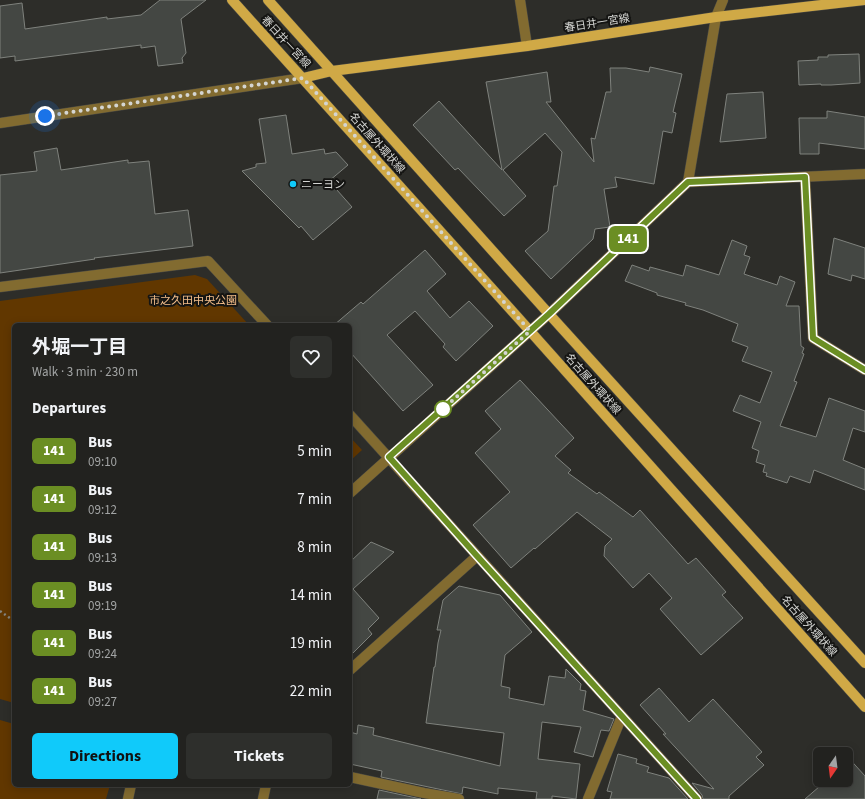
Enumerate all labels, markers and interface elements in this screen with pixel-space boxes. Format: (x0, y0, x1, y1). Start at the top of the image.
street label: 春日井一宮線 (563, 10, 631, 36)
street label: 春日井一宮線 (258, 13, 314, 71)
your location (35, 106, 55, 126)
street label: 名古屋外環状線 (346, 109, 408, 177)
place label: ニーヨン (301, 177, 345, 192)
marker: ニーヨン (288, 179, 298, 189)
line badge: 141 (605, 226, 651, 252)
text: 141 (617, 229, 639, 249)
park label: 市之久田中央公園 (149, 293, 237, 308)
text: 外堀一丁目 (32, 334, 127, 361)
button: heart (290, 336, 332, 378)
street label: 名古屋外環状線 (562, 350, 624, 418)
text: Walk · 3 min · 230 m (32, 363, 138, 381)
text: Departures (32, 398, 106, 419)
unlabelled marker (434, 400, 452, 418)
text: Bus (88, 432, 112, 453)
text: 141 (43, 441, 65, 461)
text: 5 min (297, 441, 332, 462)
text: 09:10 (88, 453, 117, 471)
text: Bus (88, 480, 112, 501)
text: 141 (43, 489, 65, 509)
text: 7 min (297, 489, 332, 510)
text: 09:12 (88, 501, 117, 519)
text: Bus (88, 528, 112, 549)
text: 141 (43, 537, 65, 557)
text: 8 min (297, 537, 332, 558)
text: 09:13 (88, 549, 117, 567)
text: Bus (88, 576, 112, 597)
text: 141 (43, 585, 65, 605)
text: 14 min (290, 585, 332, 606)
street label: 名古屋外環状線 (778, 592, 840, 660)
text: 09:19 (88, 597, 117, 615)
text: Bus (88, 624, 112, 645)
text: 141 (43, 633, 65, 653)
text: 19 min (290, 633, 332, 654)
text: 09:24 (88, 645, 117, 663)
text: Bus (88, 672, 112, 693)
text: 141 (43, 681, 65, 701)
text: 22 min (290, 681, 332, 702)
text: 09:27 (88, 693, 117, 711)
button: Directions (32, 733, 178, 779)
button: Tickets (186, 733, 332, 779)
north arrow (813, 747, 853, 787)
map controls (813, 747, 853, 787)

